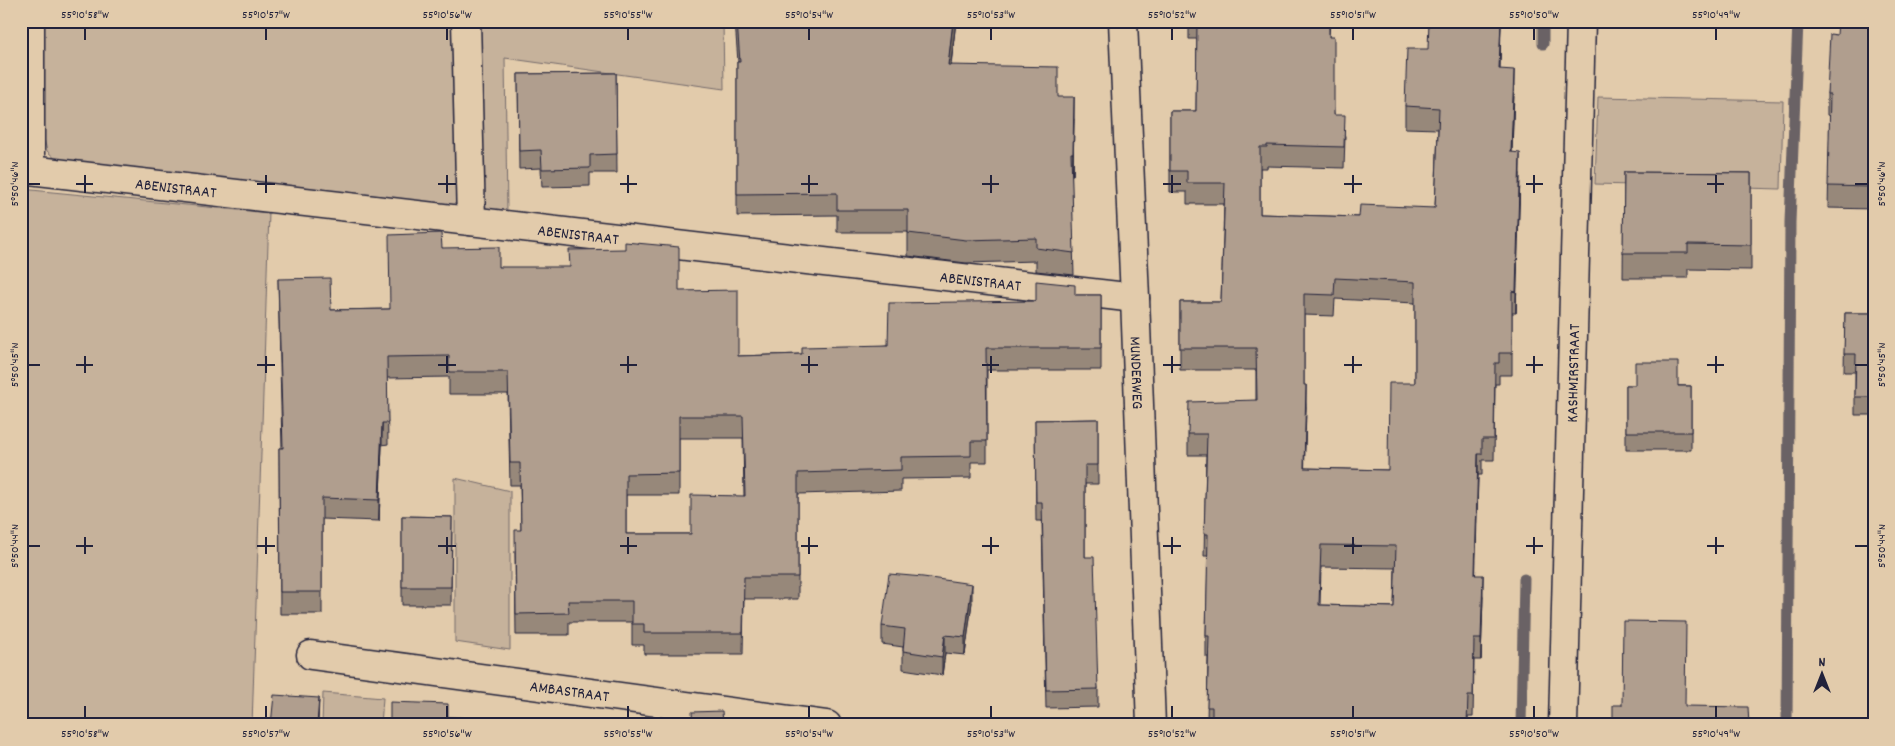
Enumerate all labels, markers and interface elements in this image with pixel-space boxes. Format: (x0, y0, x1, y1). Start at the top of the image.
text: 55°10'58"W (61, 7, 109, 24)
text: 55°10'57"W (242, 7, 290, 24)
text: 55°10'56"W (422, 7, 472, 24)
text: 55°10'55"W (604, 7, 652, 24)
text: 55°10'54"W (785, 7, 833, 24)
text: 55°10'53"W (967, 7, 1015, 24)
text: 55°10'52"W (1148, 7, 1196, 24)
text: 55°10'51"W (1330, 7, 1376, 24)
text: 55°10'50"W (1509, 7, 1559, 24)
text: 55°10'49"W (1692, 7, 1740, 24)
text: 5°50'46"N (7, 161, 24, 206)
text: 5°50'46"N (1874, 161, 1891, 206)
street label: ABENISTRAAT (134, 173, 218, 206)
street label: ABENISTRAAT (536, 220, 620, 252)
street label: ABENISTRAAT (938, 266, 1023, 299)
street label: KASHMIRSTRAAT (1562, 323, 1587, 423)
street label: MUNDERWEG (1122, 336, 1148, 410)
text: 5°50'45"N (7, 343, 24, 387)
text: 5°50'45"N (1874, 343, 1891, 387)
text: 5°50'44"N (7, 524, 24, 568)
text: 5°50'44"N (1874, 524, 1891, 568)
north arrow (1798, 648, 1848, 698)
text: N (1819, 653, 1826, 673)
street label: AMBASTRAAT (528, 676, 611, 709)
text: 55°10'58"W (61, 726, 109, 743)
text: 55°10'57"W (242, 726, 290, 743)
text: 55°10'56"W (422, 726, 472, 743)
text: 55°10'55"W (604, 726, 652, 743)
text: 55°10'54"W (785, 726, 833, 743)
text: 55°10'53"W (967, 726, 1015, 743)
text: 55°10'52"W (1148, 726, 1196, 743)
text: 55°10'51"W (1330, 726, 1376, 743)
text: 55°10'50"W (1509, 726, 1559, 743)
text: 55°10'49"W (1692, 726, 1740, 743)

